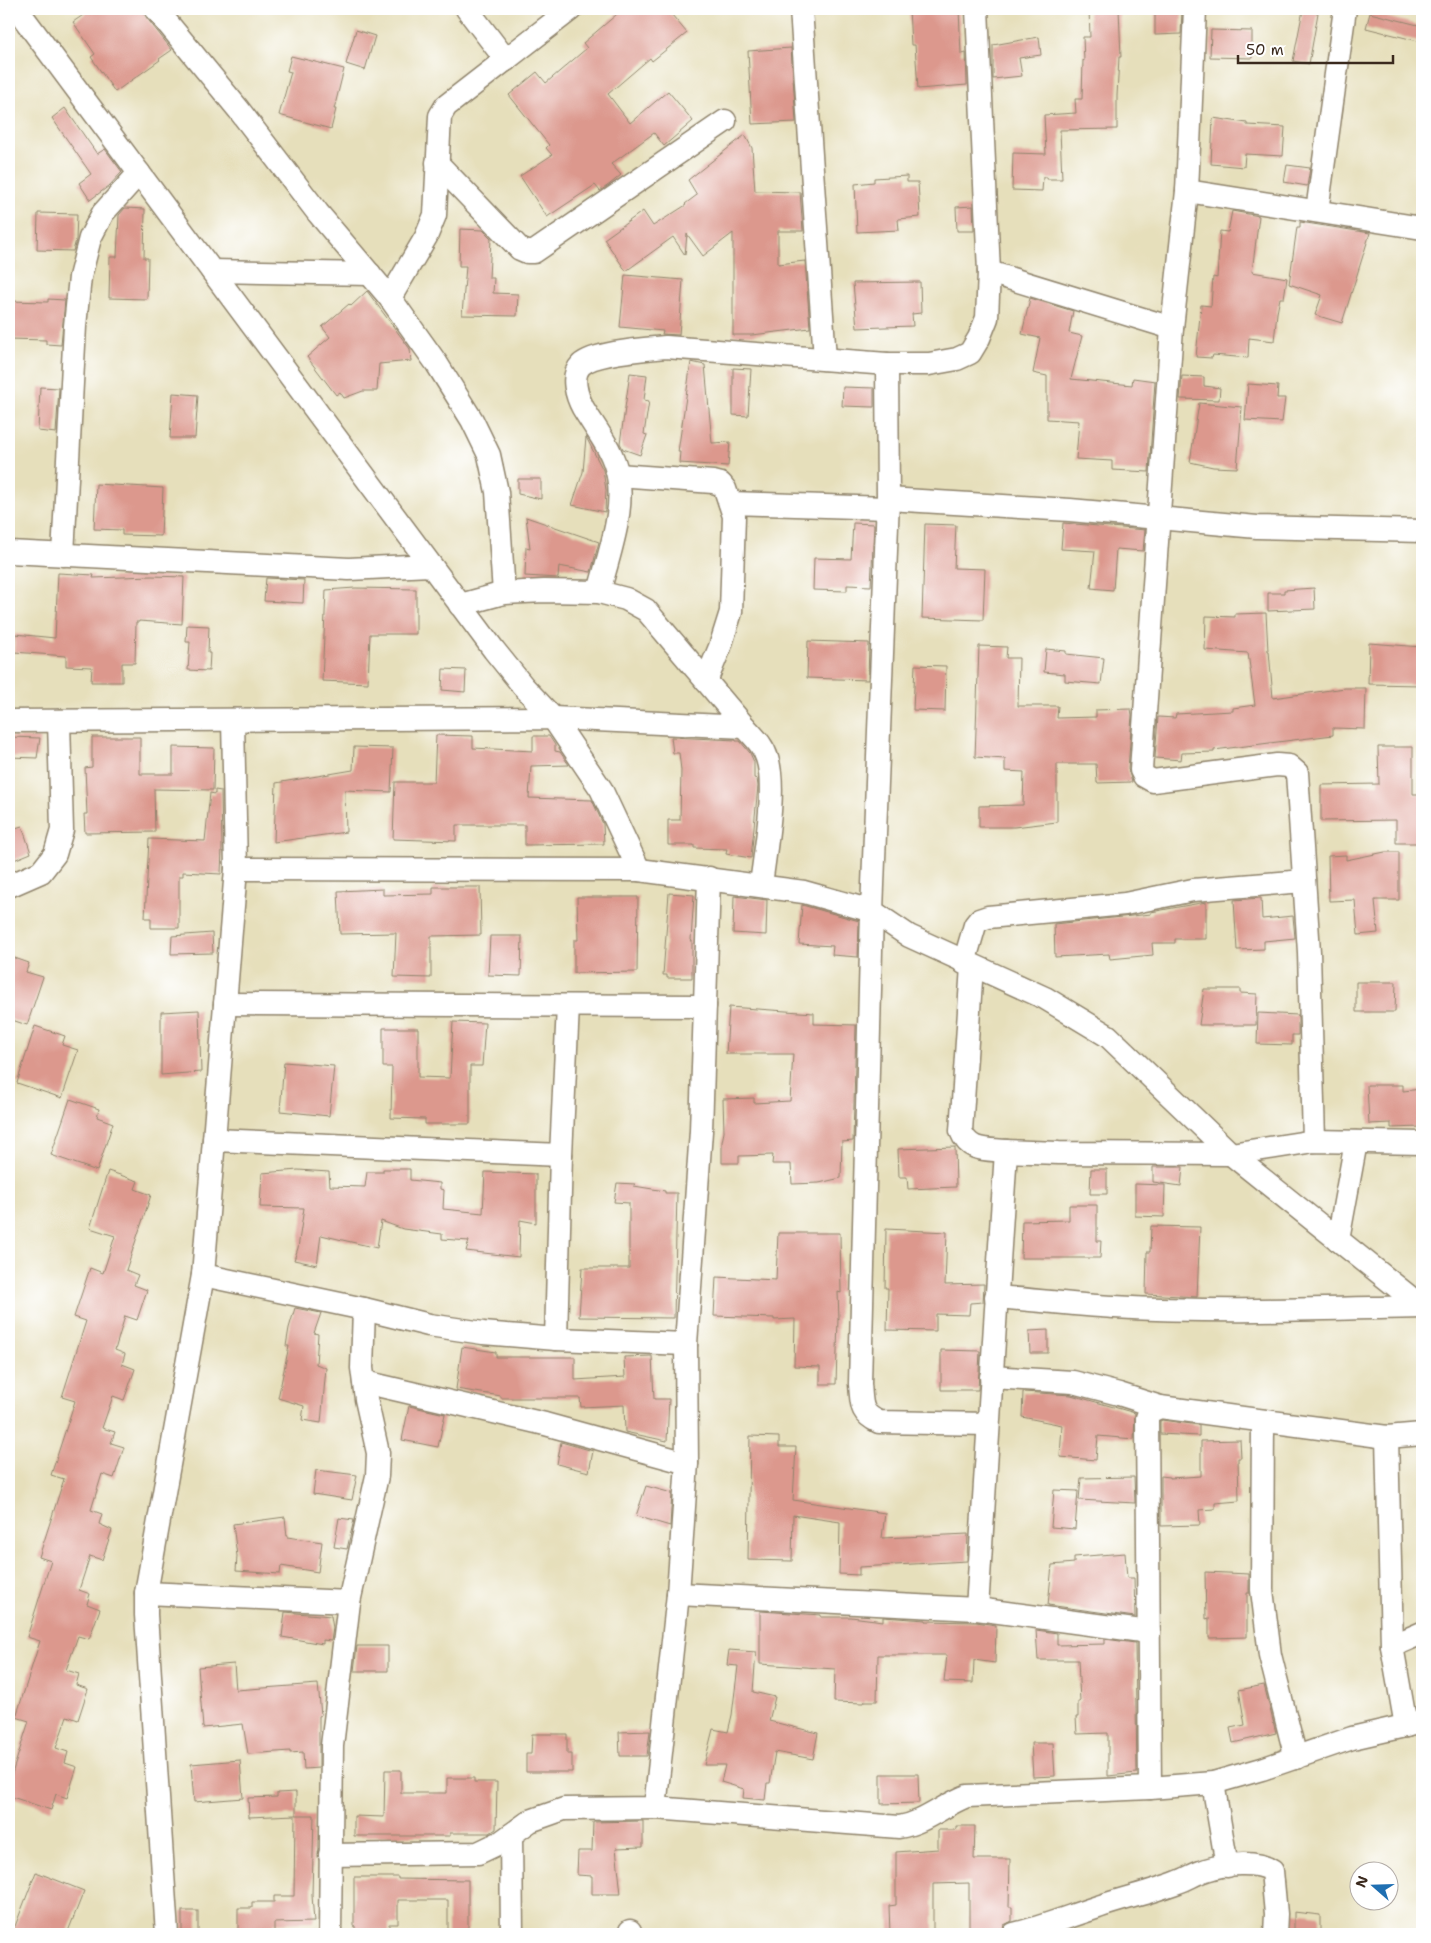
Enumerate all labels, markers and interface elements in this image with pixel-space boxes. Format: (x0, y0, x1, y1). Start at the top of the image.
scale bar (1238, 32, 1394, 64)
text: 50 m (1246, 40, 1284, 60)
north arrow (1348, 1860, 1398, 1910)
text: N (1351, 1873, 1372, 1890)

